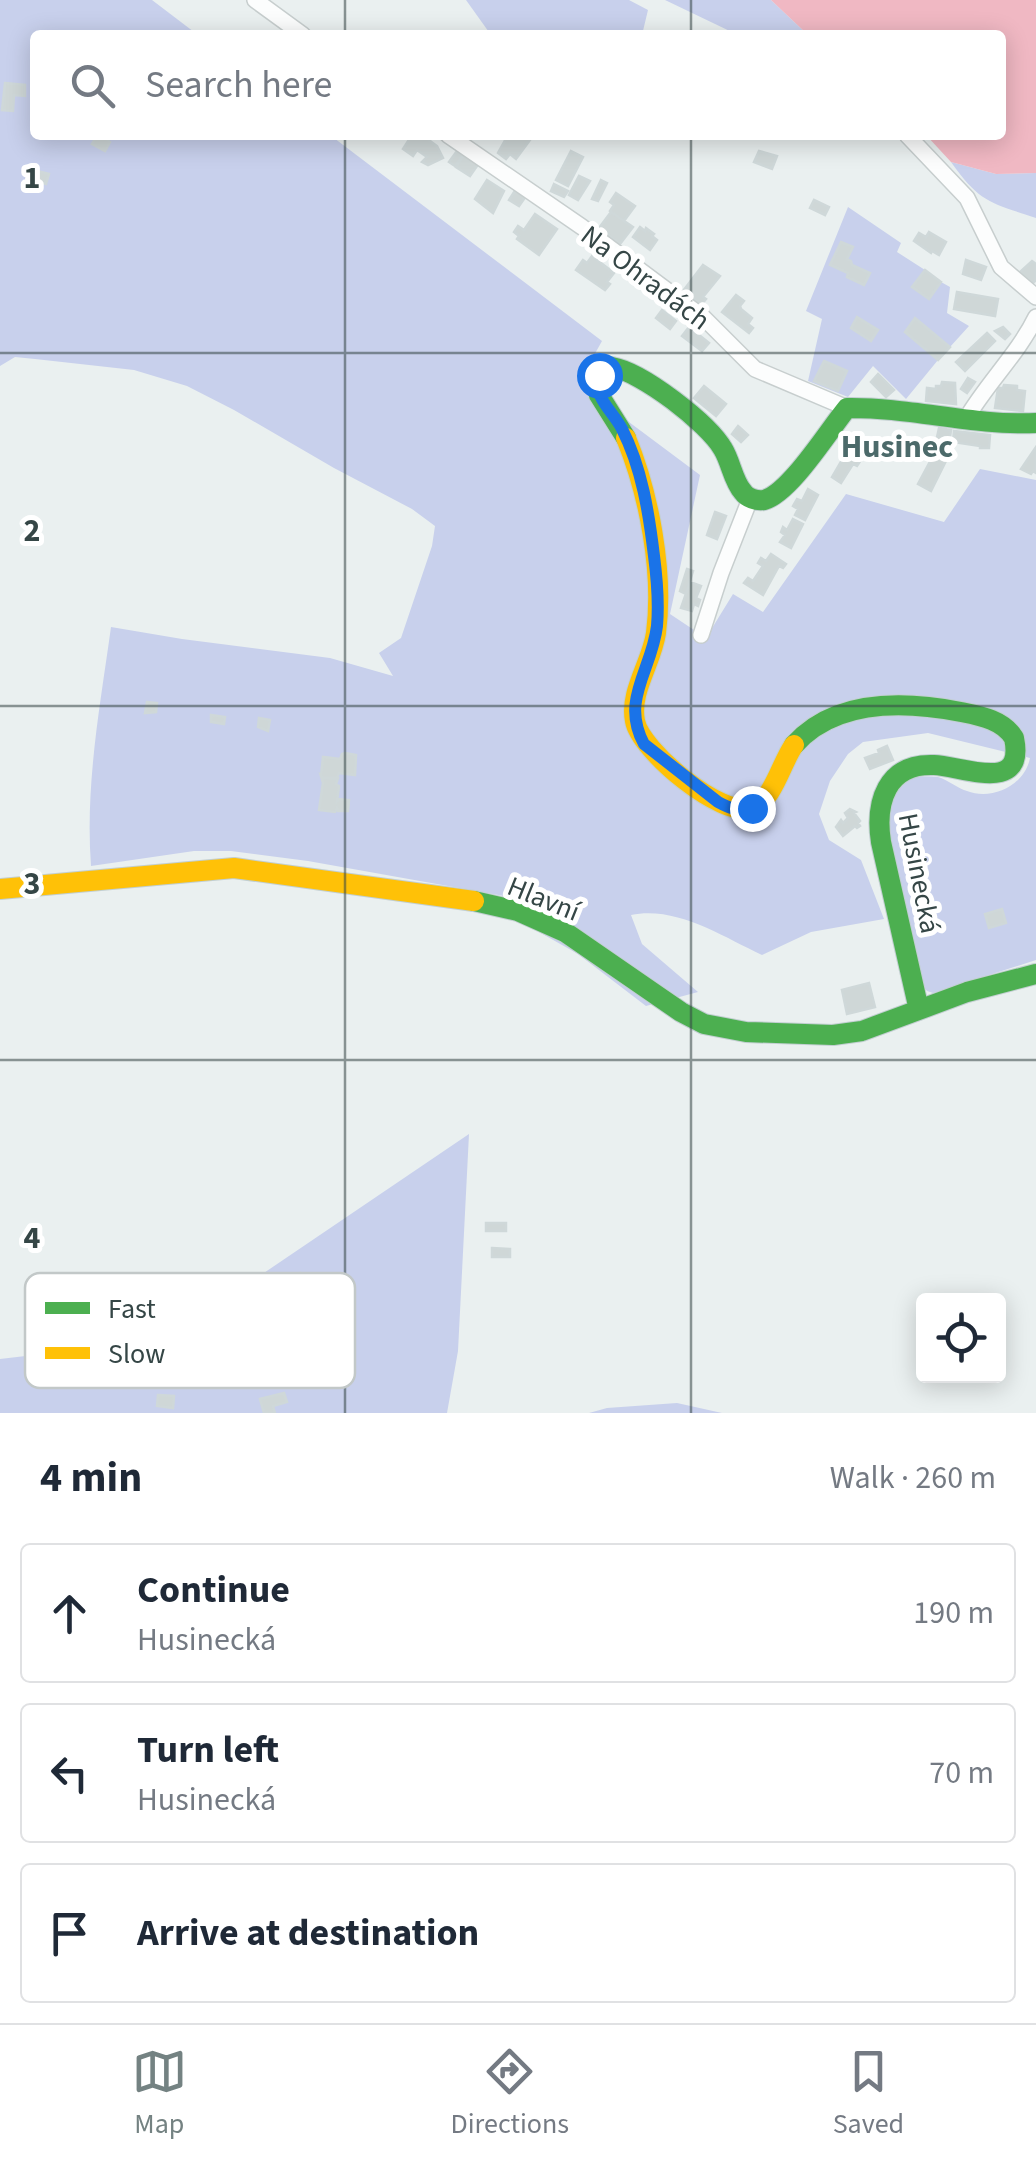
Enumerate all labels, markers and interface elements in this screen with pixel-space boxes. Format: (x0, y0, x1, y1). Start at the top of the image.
search box (30, 30, 1006, 140)
icon: search (65, 58, 120, 113)
text: Search here (145, 58, 332, 112)
text: 1 (24, 155, 40, 201)
street label: Na Ohradách (572, 216, 718, 340)
route start (577, 353, 623, 399)
district label: Husinec (841, 424, 953, 470)
text: 2 (24, 508, 40, 554)
route end (730, 786, 776, 832)
street label: Husinecká (888, 810, 950, 937)
text: 3 (24, 861, 40, 907)
street label: Hlavní (501, 866, 587, 932)
text: 4 (24, 1215, 41, 1261)
legend (25, 1273, 355, 1388)
text: Fast (108, 1289, 156, 1329)
map controls (916, 1293, 1006, 1383)
button: locate (916, 1293, 1006, 1383)
text: Slow (108, 1334, 165, 1374)
text: 4 min (40, 1448, 142, 1508)
text: Walk · 260 m (830, 1455, 996, 1501)
text: Continue (137, 1563, 290, 1617)
icon: ahead (42, 1586, 97, 1641)
text: 190 m (913, 1590, 994, 1636)
text: Husinecká (137, 1617, 276, 1663)
text: Turn left (137, 1723, 279, 1777)
icon: left (42, 1746, 97, 1801)
text: 70 m (929, 1750, 994, 1796)
text: Husinecká (137, 1777, 276, 1823)
icon: arrive (42, 1906, 97, 1961)
text: Arrive at destination (137, 1906, 479, 1960)
tab: Map (132, 2044, 187, 2144)
tab: Directions (451, 2044, 569, 2144)
tab: Saved (833, 2044, 904, 2144)

